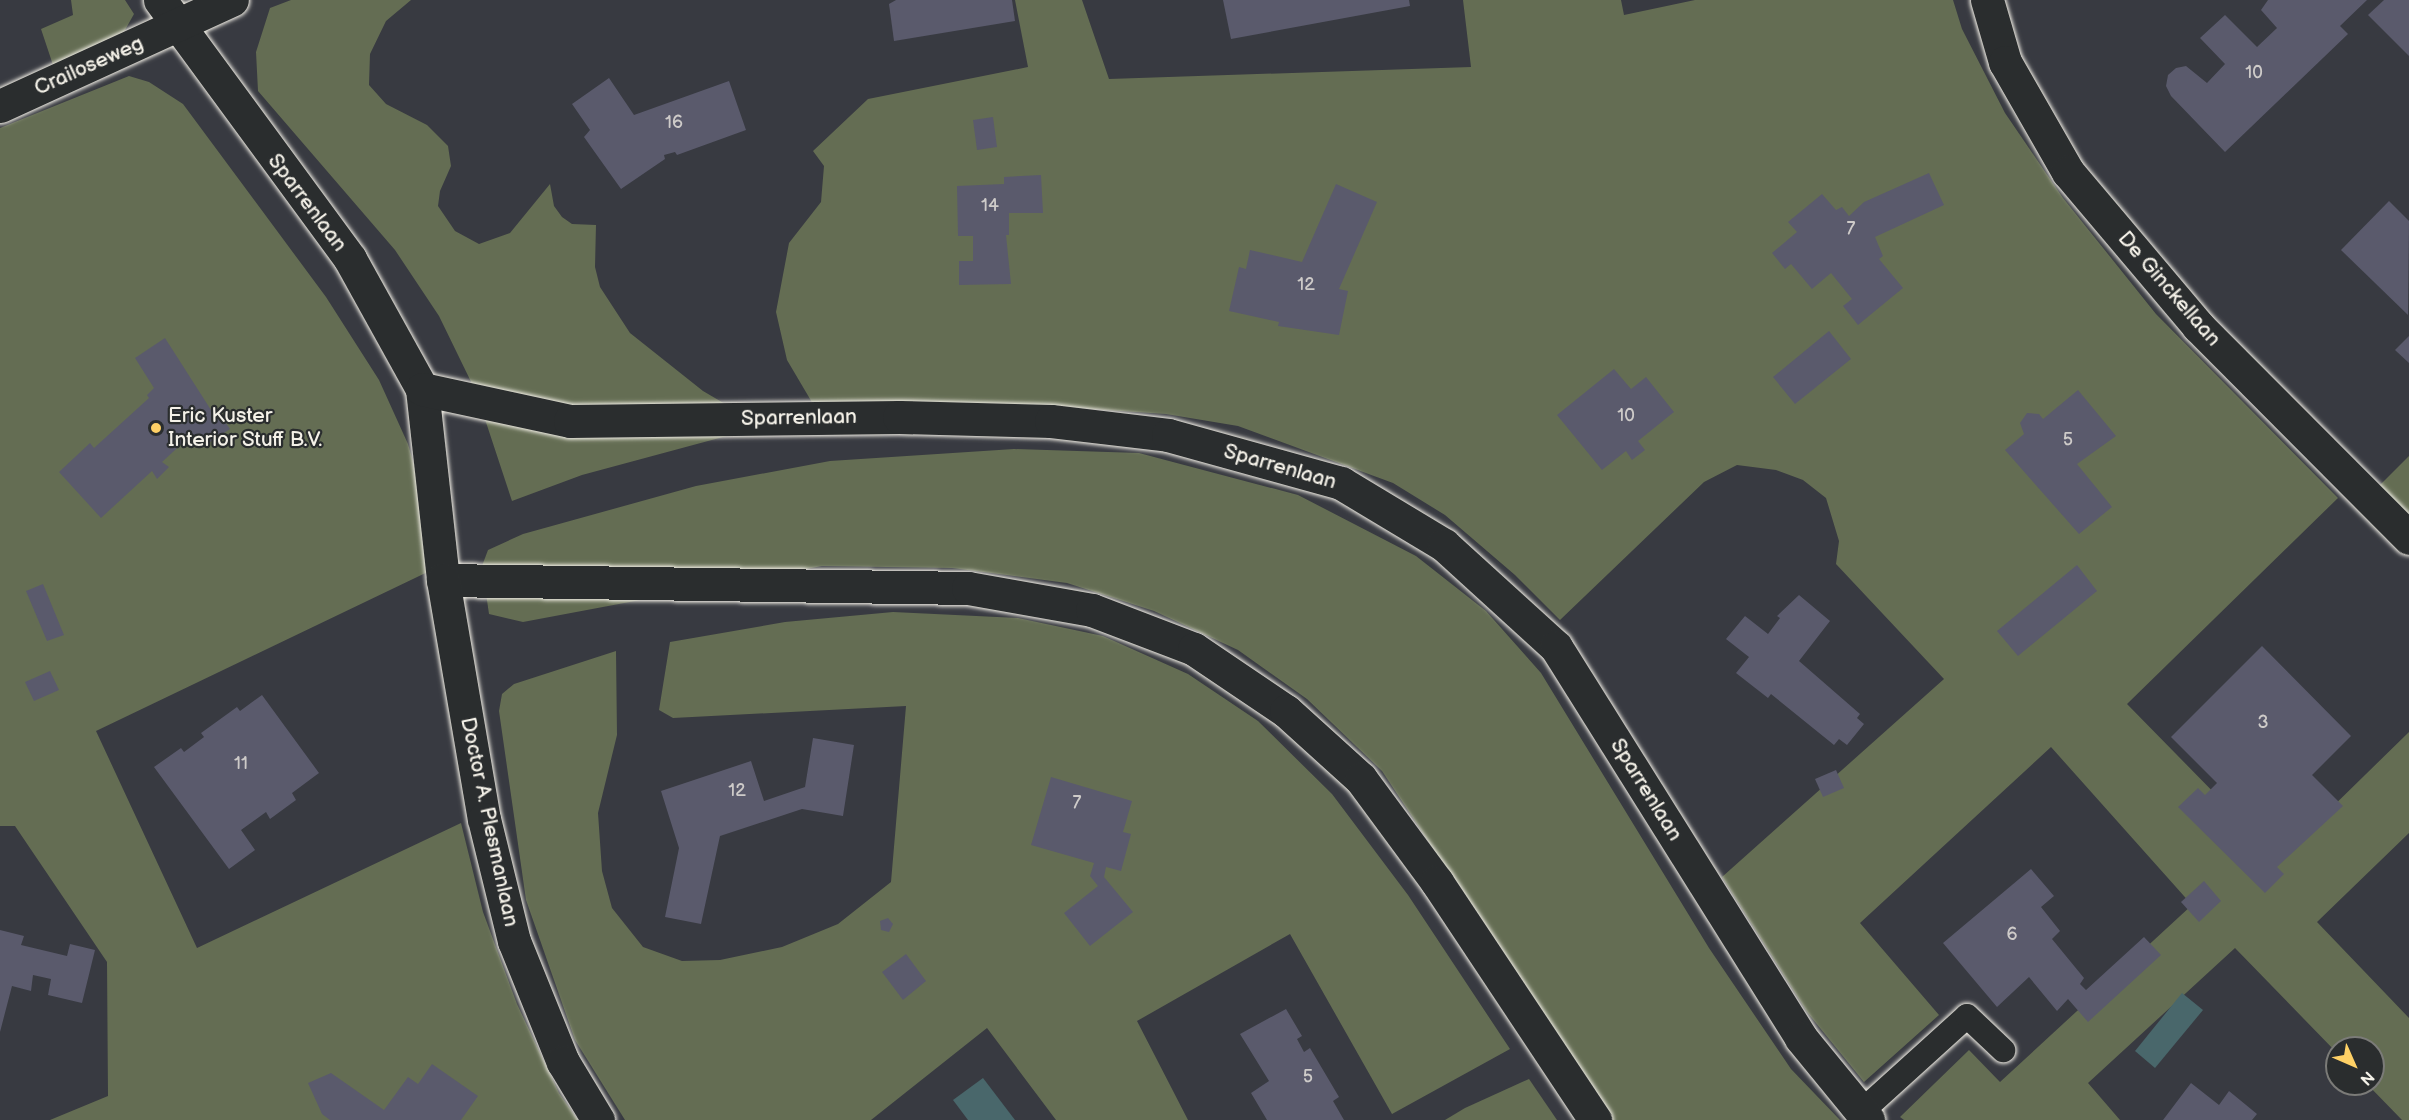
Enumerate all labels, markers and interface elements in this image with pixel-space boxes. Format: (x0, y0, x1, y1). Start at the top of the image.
street label: Crailoseweg (31, 31, 147, 101)
house number: 10 (2245, 62, 2263, 84)
house number: 16 (665, 112, 683, 134)
street label: Sparrenlaan (262, 149, 352, 257)
house number: 14 (981, 195, 999, 217)
house number: 7 (1847, 218, 1855, 240)
street label: De Ginckellaan (2112, 226, 2226, 352)
house number: 12 (1297, 274, 1315, 296)
place label: Eric Kuster Interior Stuff B.V. (168, 403, 323, 453)
street label: Sparrenlaan (741, 404, 857, 432)
house number: 10 (1617, 405, 1635, 427)
marker: Eric Kuster Interior Stuff B.V. (149, 421, 163, 435)
house number: 5 (2063, 429, 2073, 451)
street label: Sparrenlaan (1221, 439, 1339, 495)
house number: 3 (2257, 712, 2269, 734)
street label: Doctor A. Plesmanlaan (454, 715, 524, 929)
street label: Sparrenlaan (1605, 734, 1687, 846)
house number: 11 (234, 753, 248, 775)
house number: 12 (728, 780, 746, 802)
house number: 7 (1073, 792, 1081, 814)
house number: 6 (2007, 924, 2017, 946)
north arrow (2325, 1036, 2385, 1096)
house number: 5 (1303, 1066, 1313, 1088)
text: N (2356, 1067, 2378, 1089)

